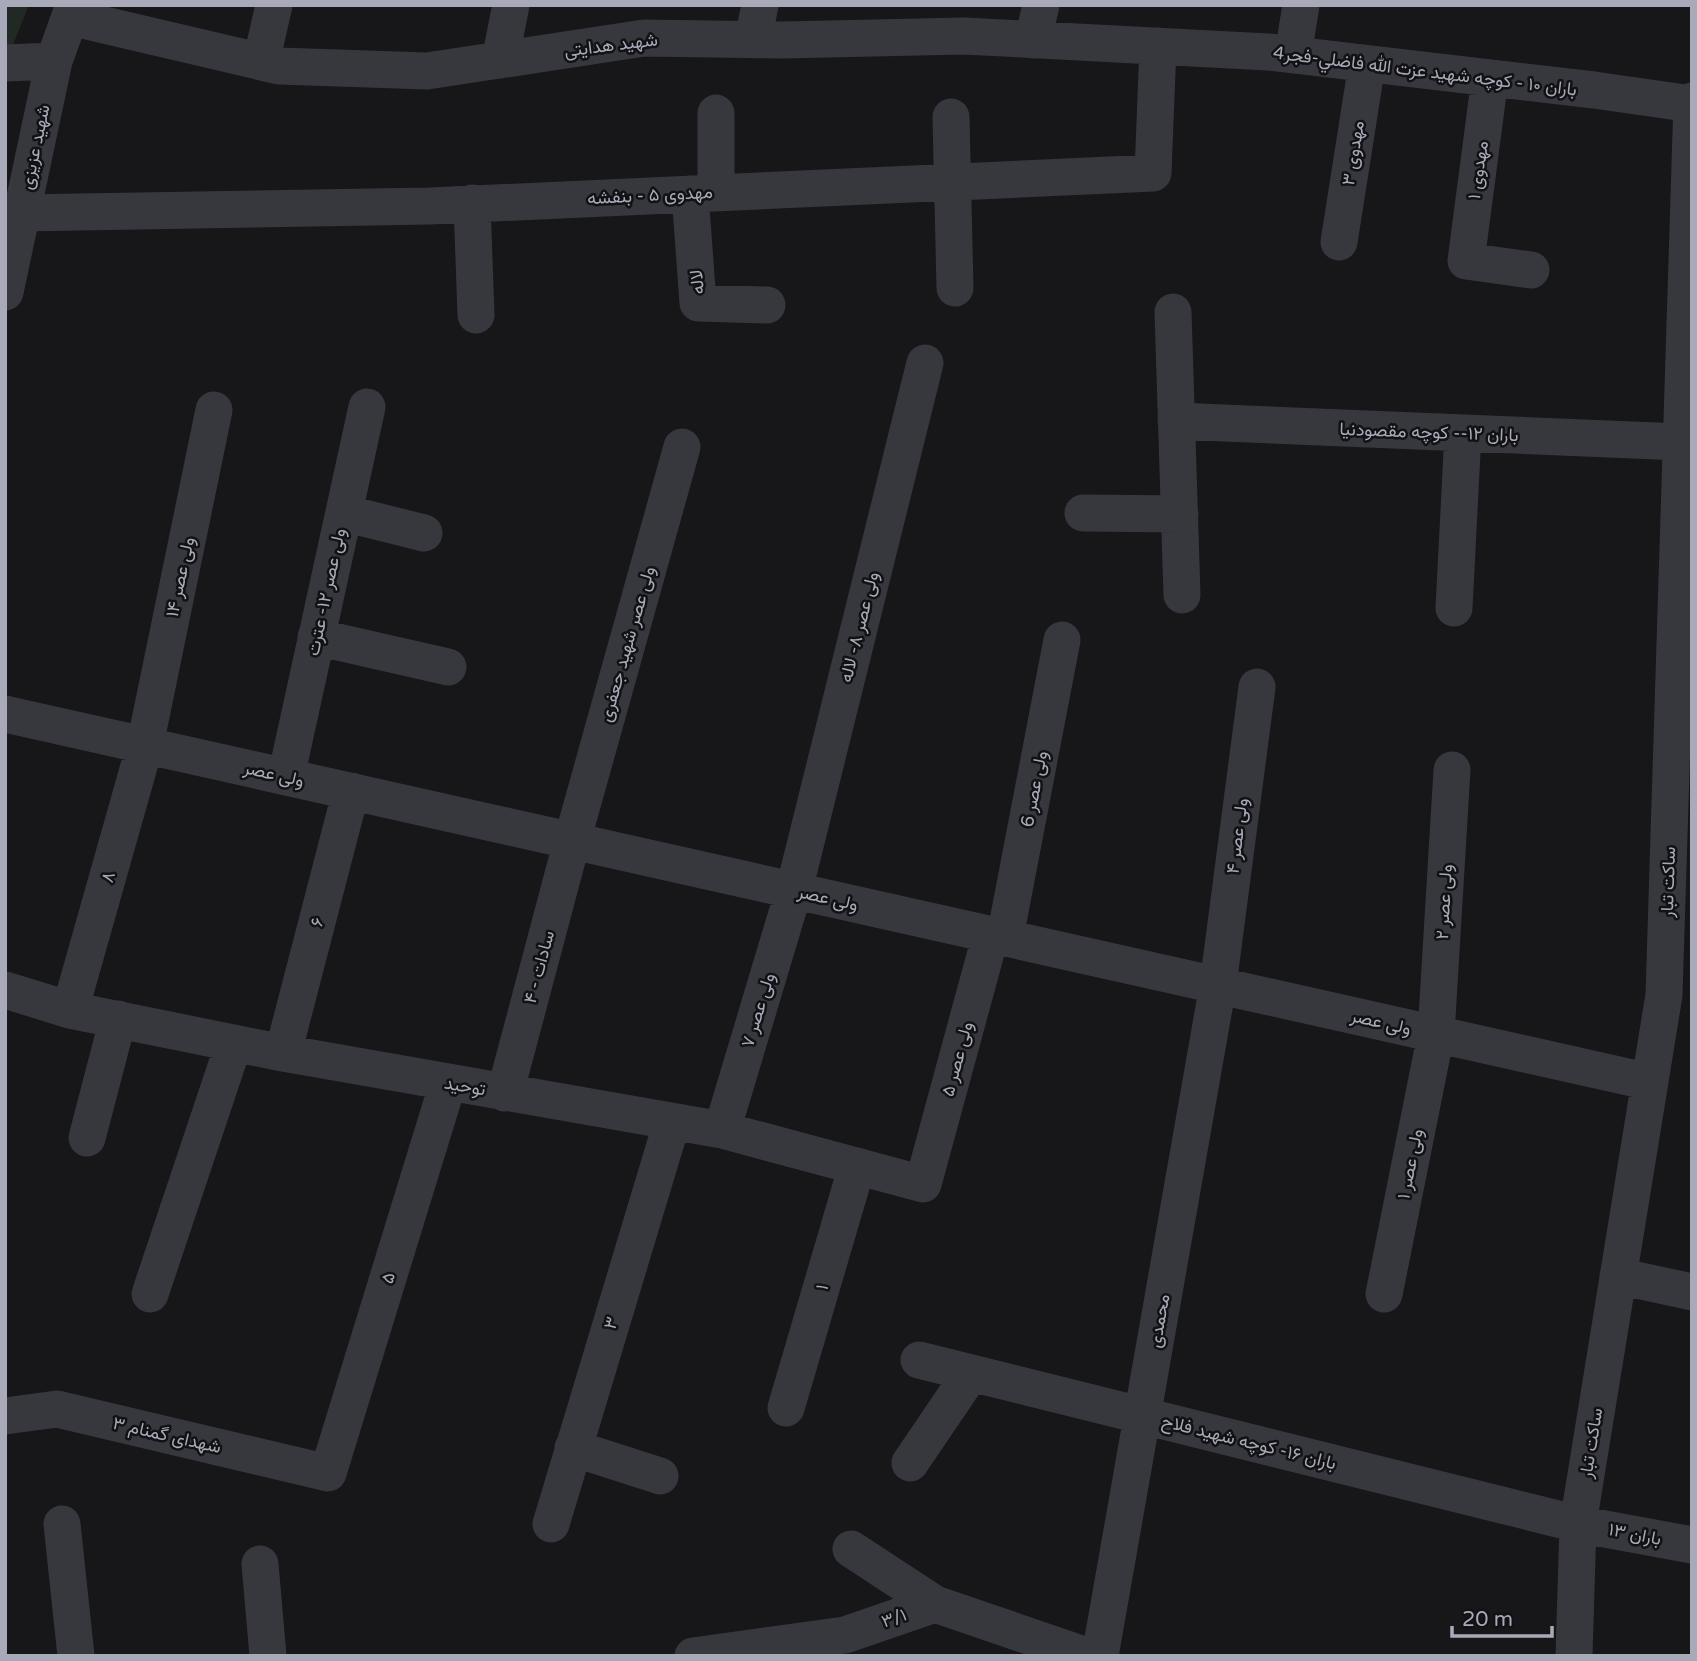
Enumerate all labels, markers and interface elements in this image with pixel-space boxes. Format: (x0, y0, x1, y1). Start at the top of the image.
street label: شهید هدایتی (563, 28, 659, 62)
street label: باران ۱۰ - كوچه شهيد عزت الله فاضلي-فجر4 (1271, 41, 1578, 105)
street label: شهید عزیزی (15, 103, 55, 191)
street label: مهدوی ۳ (1337, 119, 1369, 187)
street label: مهدوی ۱ (1463, 139, 1493, 201)
street label: مهدوی ۵ - بنفشه (587, 181, 713, 209)
street label: لاله (685, 269, 709, 295)
street label: باران ۱۲-- كوچه مقصودنيا (1339, 418, 1519, 447)
street label: ولی عصر ۱۲- عترت (302, 526, 350, 658)
street label: ولی عصر ۱۴ (161, 535, 199, 619)
street label: ولی عصر شهید جعفری (594, 564, 660, 724)
street label: ولی عصر ۸- لاله (835, 569, 883, 685)
street label: ولی عصر 6 (1016, 749, 1052, 829)
street label: ولی عصر (241, 756, 306, 792)
street label: ولی عصر ۴ (1221, 797, 1253, 875)
street label: ساکت تبار (1656, 846, 1680, 919)
street label: ولی عصر ۲ (1431, 864, 1457, 940)
street label: ۸ (96, 869, 120, 885)
street label: ولی عصر (795, 880, 860, 916)
street label: ۶ (305, 915, 329, 929)
street label: ۴ - سادات (519, 928, 559, 1006)
street label: ولی عصر ۷ (736, 970, 780, 1050)
street label: ولی عصر (1348, 1004, 1413, 1040)
street label: ولی عصر ۵ (936, 1019, 978, 1099)
street label: توحید (443, 1072, 487, 1100)
street label: ولی عصر ۱ (1392, 1127, 1428, 1201)
street label: ۵ (376, 1270, 400, 1286)
street label: ۱ (811, 1281, 833, 1293)
street label: محمدی (1143, 1292, 1175, 1350)
street label: ۳ (599, 1314, 623, 1332)
street label: ساکت تبار (1574, 1406, 1607, 1481)
street label: باران ۱۶- کوچه شهید فلاح (1159, 1410, 1339, 1475)
street label: شهدای گمنام ۳ (110, 1412, 223, 1459)
street label: باران ۱۳ (1607, 1518, 1663, 1550)
scale bar (1452, 1594, 1552, 1638)
street label: ۳/۱ (879, 1604, 909, 1632)
text: 20 m (1462, 1607, 1513, 1632)

